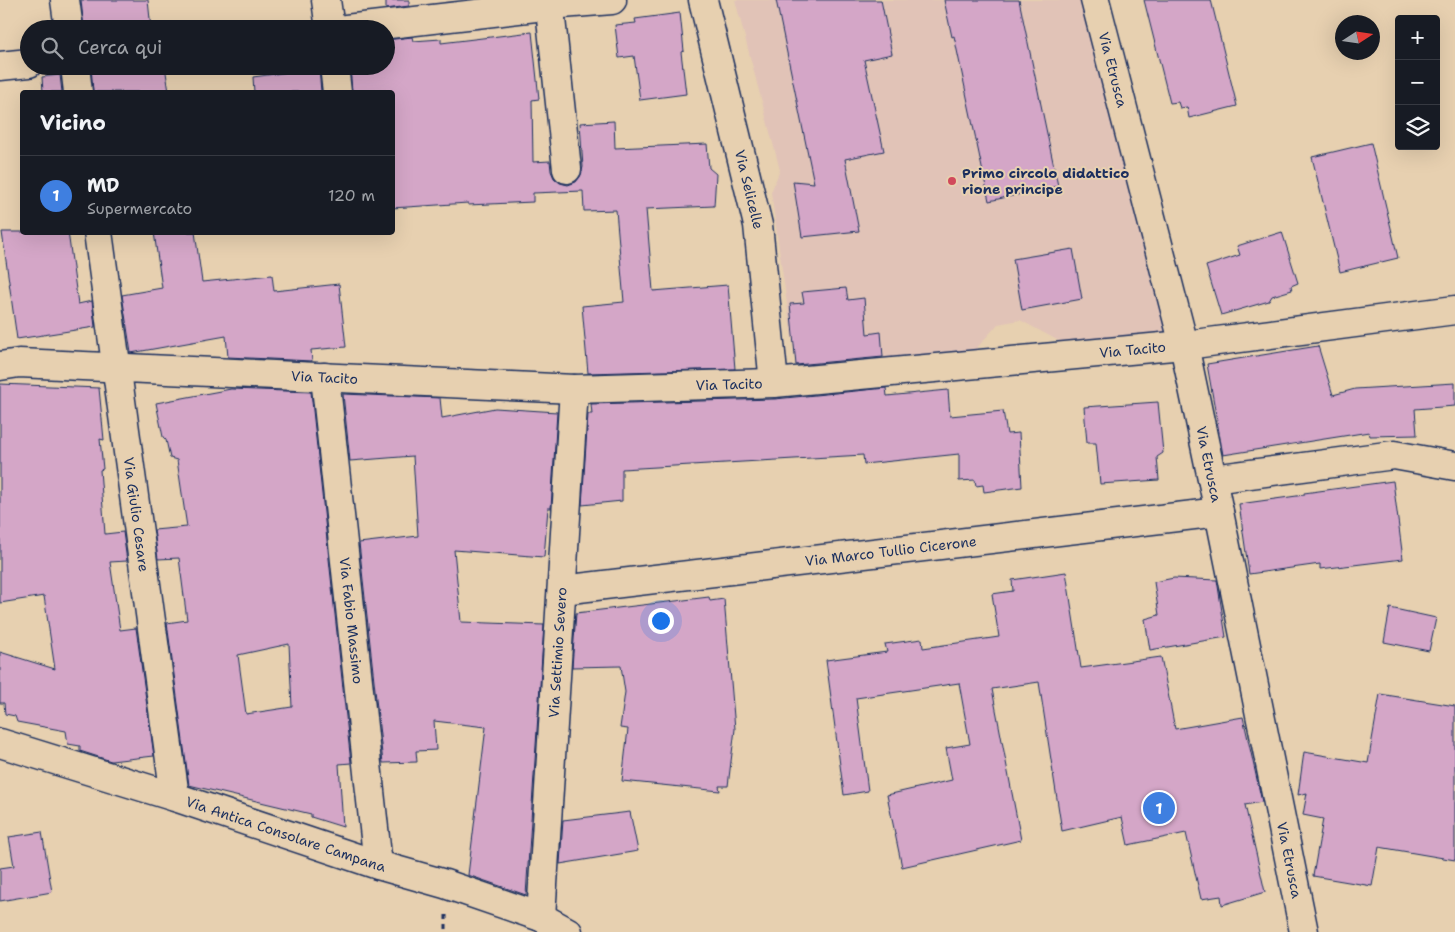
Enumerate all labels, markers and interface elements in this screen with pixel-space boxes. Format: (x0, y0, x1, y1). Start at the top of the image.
north arrow (1335, 15, 1380, 60)
map controls (1395, 15, 1440, 150)
button: + (1395, 15, 1440, 60)
search box (20, 20, 395, 75)
street label: Via Etrusca (1095, 30, 1131, 110)
icon: search (38, 34, 66, 62)
text: Cerca qui (78, 35, 162, 60)
button: − (1395, 60, 1440, 105)
button: layers (1395, 105, 1440, 150)
text: Vicino (40, 109, 106, 137)
street label: Via Selicelle (731, 148, 768, 231)
place label: Primo circolo didattico rione principe (962, 164, 1129, 198)
text: MD (87, 173, 120, 198)
marker: Primo circolo didattico rione principe (946, 175, 958, 187)
text: 1 (52, 185, 60, 206)
text: 120 m (328, 185, 375, 206)
text: Supermercato (87, 198, 192, 219)
street label: Via Tacito (1098, 338, 1167, 362)
street label: Via Tacito (291, 367, 358, 388)
street label: Via Tacito (695, 374, 763, 394)
street label: Via Etrusca (1192, 424, 1226, 504)
street label: Via Giulio Cesare (120, 456, 153, 573)
street label: Via Marco Tullio Cicerone (804, 532, 978, 570)
street label: Via Fabio Massimo (336, 556, 367, 685)
street label: Via Settimio Severo (544, 587, 571, 718)
your location (648, 608, 674, 634)
pin: 1 (1143, 789, 1175, 827)
street label: Via Antica Consolare Campana (183, 792, 388, 876)
street label: Via Etrusca (1273, 820, 1306, 900)

